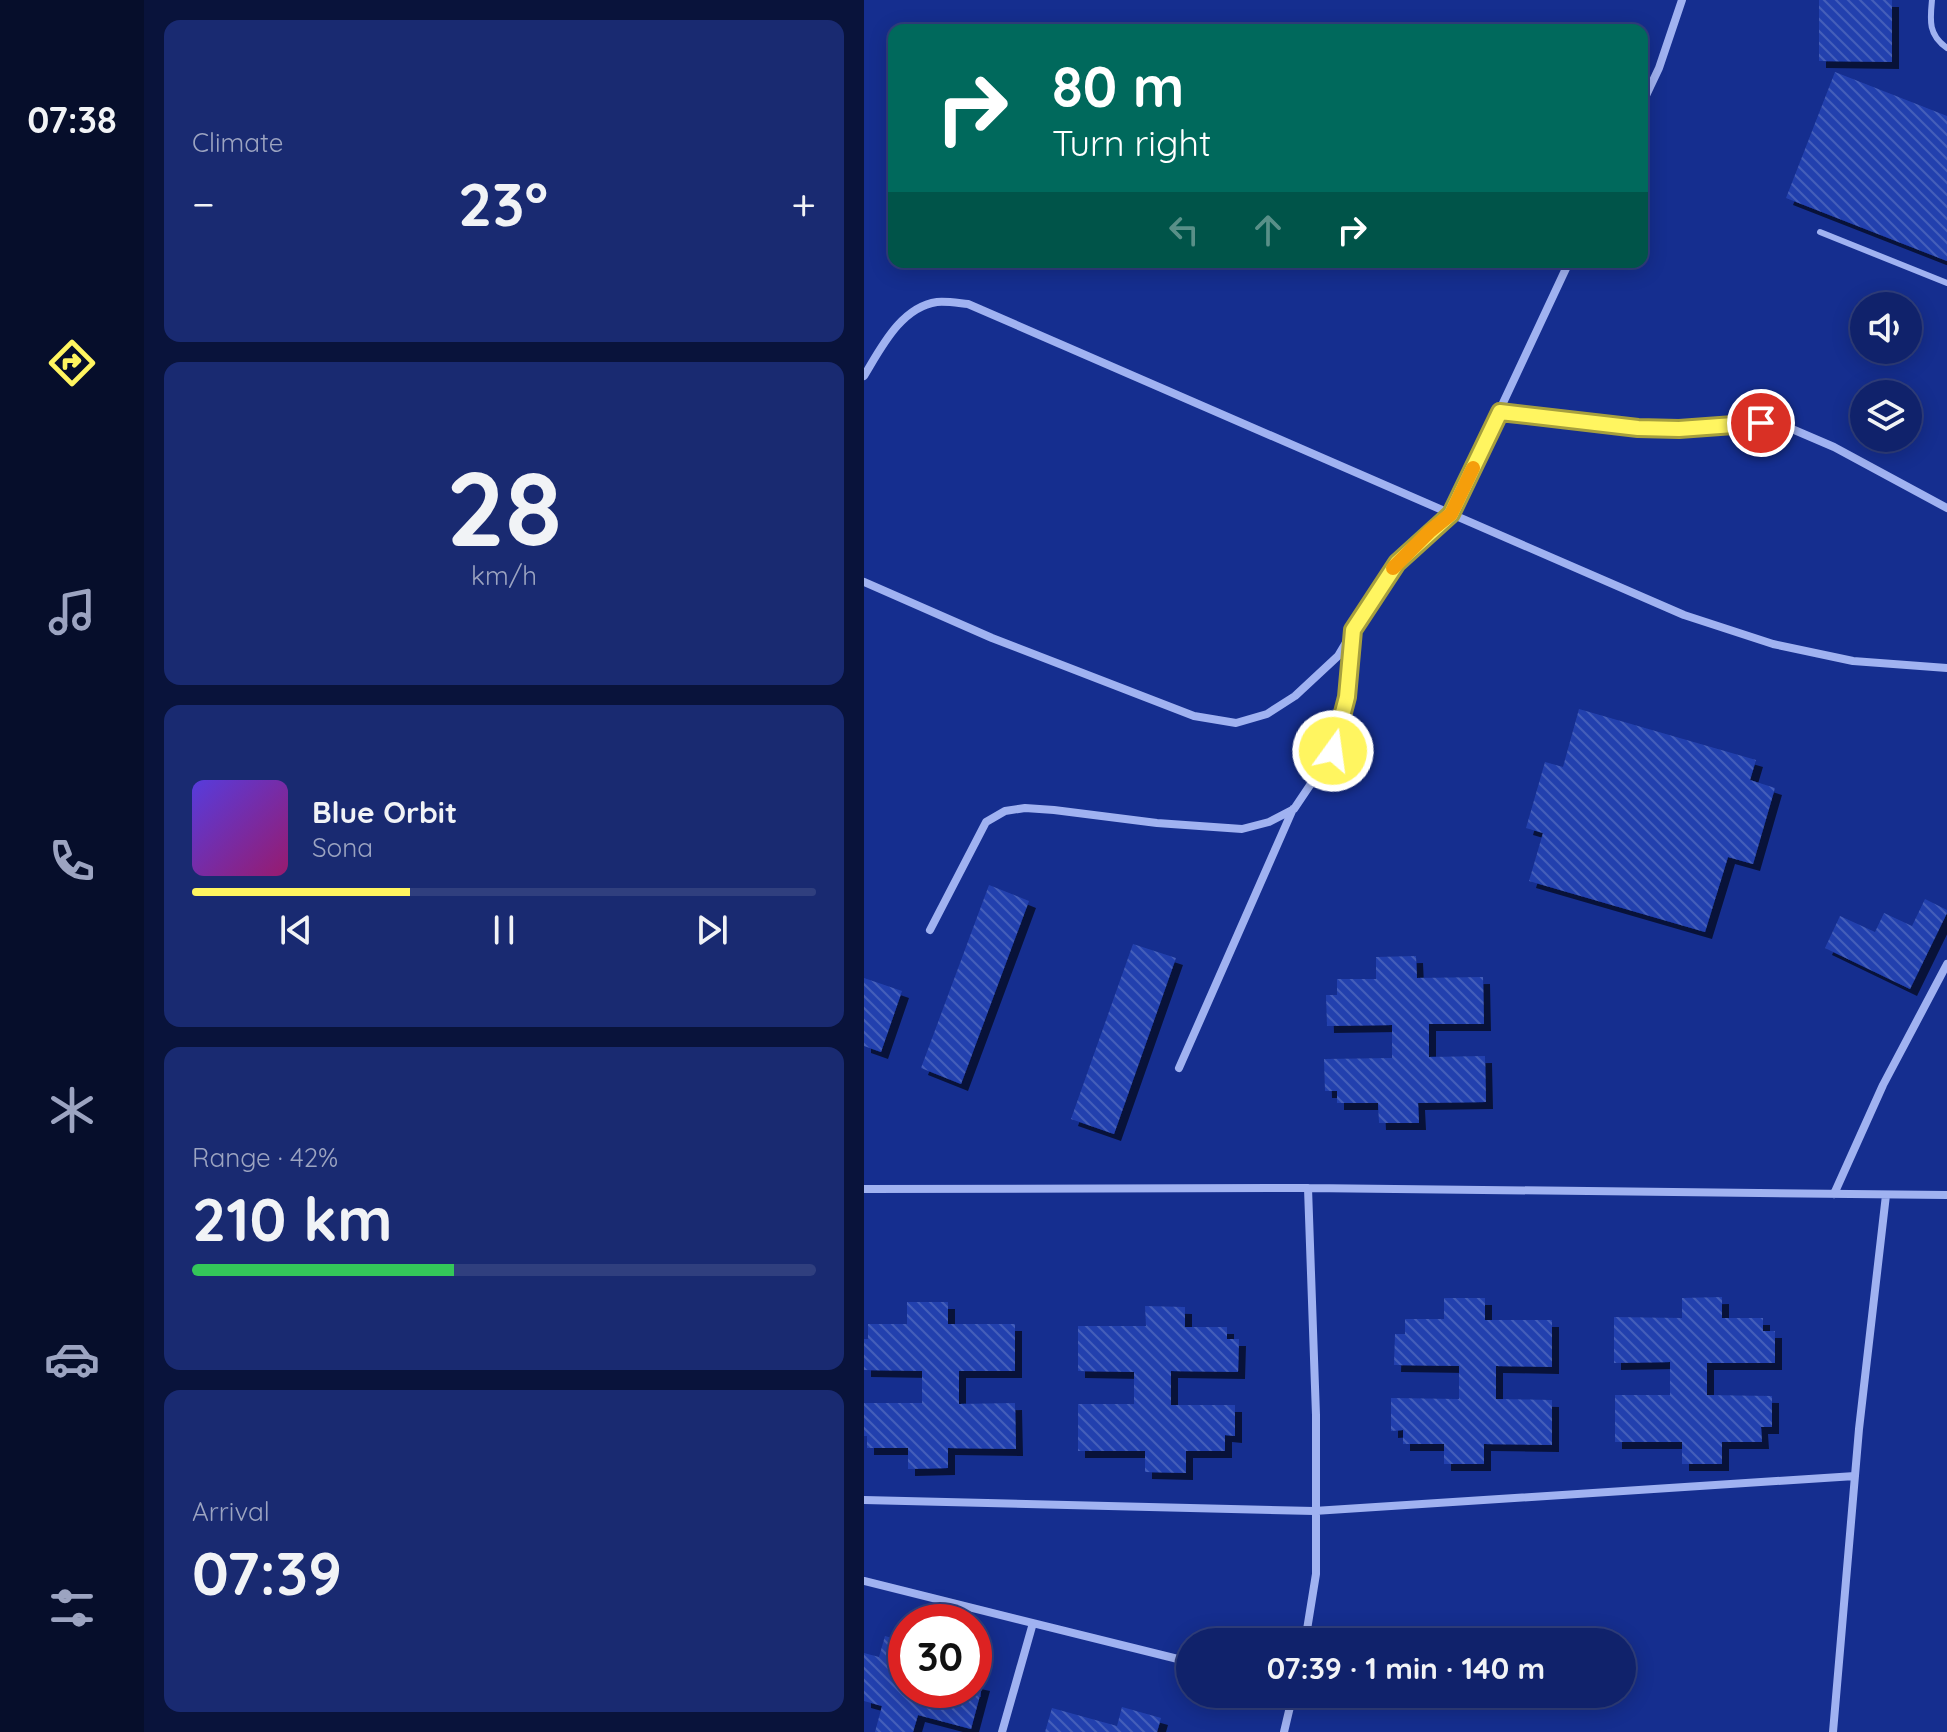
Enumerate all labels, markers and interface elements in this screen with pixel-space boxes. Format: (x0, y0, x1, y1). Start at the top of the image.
text: 80 m (1052, 51, 1184, 121)
icon: right (920, 56, 1024, 160)
text: 07:38 (27, 97, 117, 142)
text: Turn right (1052, 120, 1211, 165)
text: Climate (192, 126, 283, 159)
text: 23° (458, 166, 548, 241)
text: − (192, 176, 215, 231)
text: + (791, 176, 816, 231)
icon: left (1162, 208, 1206, 252)
icon: ahead (1246, 208, 1290, 252)
icon: right (1330, 208, 1374, 252)
map controls (1850, 292, 1922, 452)
button: sound (1850, 292, 1922, 364)
icon: directions (44, 335, 100, 391)
button: layers (1850, 380, 1922, 452)
pin (1727, 389, 1795, 457)
icon: arrive (1739, 401, 1783, 445)
text: 28 (446, 442, 562, 572)
text: km/h (471, 559, 537, 592)
icon: music (44, 584, 100, 640)
position arrow (1291, 709, 1375, 793)
text: Blue Orbit (312, 793, 457, 831)
text: Sona (312, 831, 373, 864)
icon: phone (44, 833, 100, 889)
icon: previous (274, 908, 318, 952)
icon: pause (482, 908, 526, 952)
icon: next (690, 908, 734, 952)
icon: climate (44, 1082, 100, 1138)
text: Range · 42% (192, 1141, 338, 1174)
text: 210 km (192, 1181, 393, 1256)
icon: car (44, 1331, 100, 1387)
text: Arrival (192, 1495, 270, 1528)
text: 07:39 (192, 1535, 342, 1610)
icon: filters (44, 1580, 100, 1636)
speed limit sign: 30 (888, 1604, 992, 1708)
text: 07:39 · 1 min · 140 m (1267, 1649, 1545, 1687)

